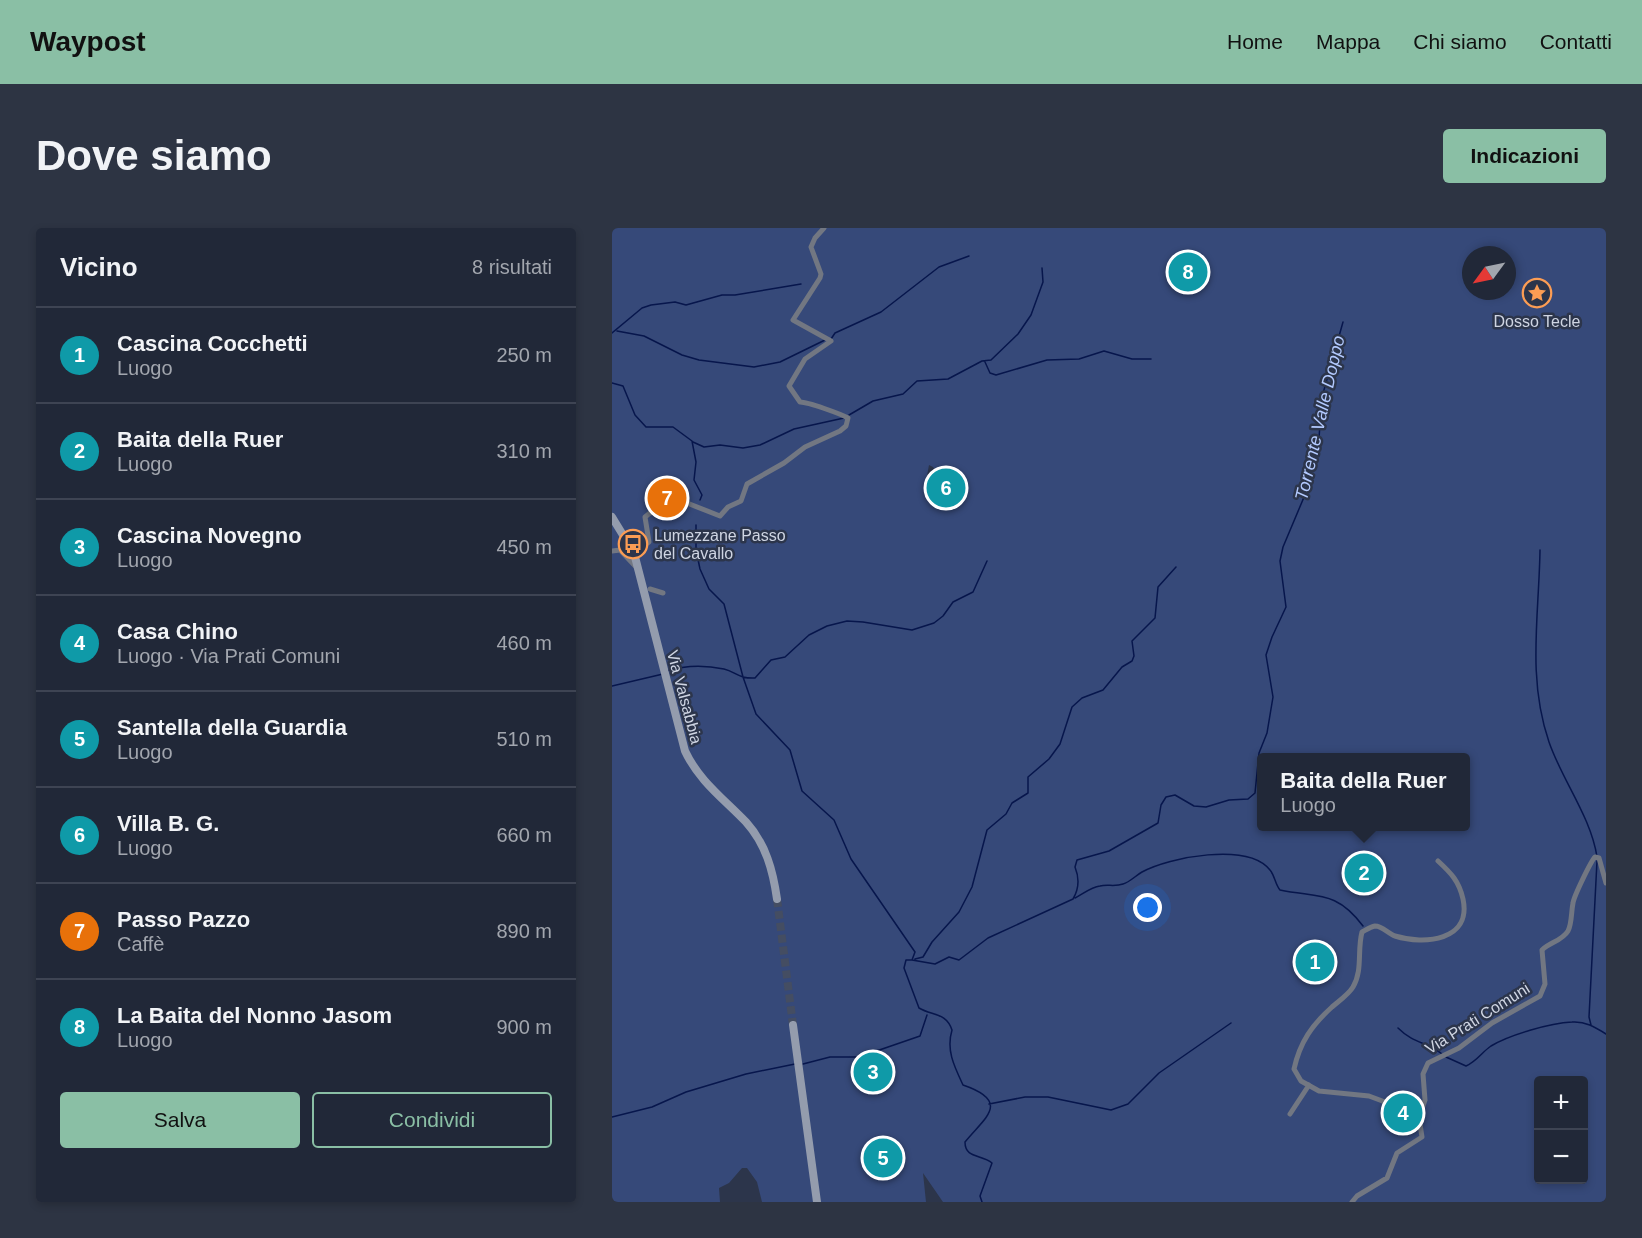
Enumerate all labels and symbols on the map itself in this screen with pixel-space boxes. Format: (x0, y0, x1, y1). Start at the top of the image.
north arrow (1462, 246, 1516, 300)
pin: 8 (1168, 250, 1208, 294)
place icon: Dosso Tecle (1521, 277, 1553, 309)
place label: Dosso Tecle (1494, 313, 1581, 330)
water label: Torrente Valle Doppo (1291, 334, 1349, 502)
pin: 6 (926, 466, 966, 510)
pin: 7 (648, 476, 686, 520)
place label: Lumezzane Passo del Cavallo (654, 527, 786, 562)
bus stop icon: Lumezzane Passo del Cavallo (617, 528, 649, 560)
street label: Via Valsabbia (664, 648, 705, 746)
pin: 2 (1344, 850, 1383, 896)
your location (1133, 893, 1162, 922)
pin: 1 (1296, 940, 1334, 984)
street label: Via Prati Comuni (1422, 979, 1533, 1057)
pin: 3 (854, 1050, 892, 1094)
pin: 4 (1384, 1090, 1422, 1136)
pin: 5 (864, 1136, 902, 1180)

